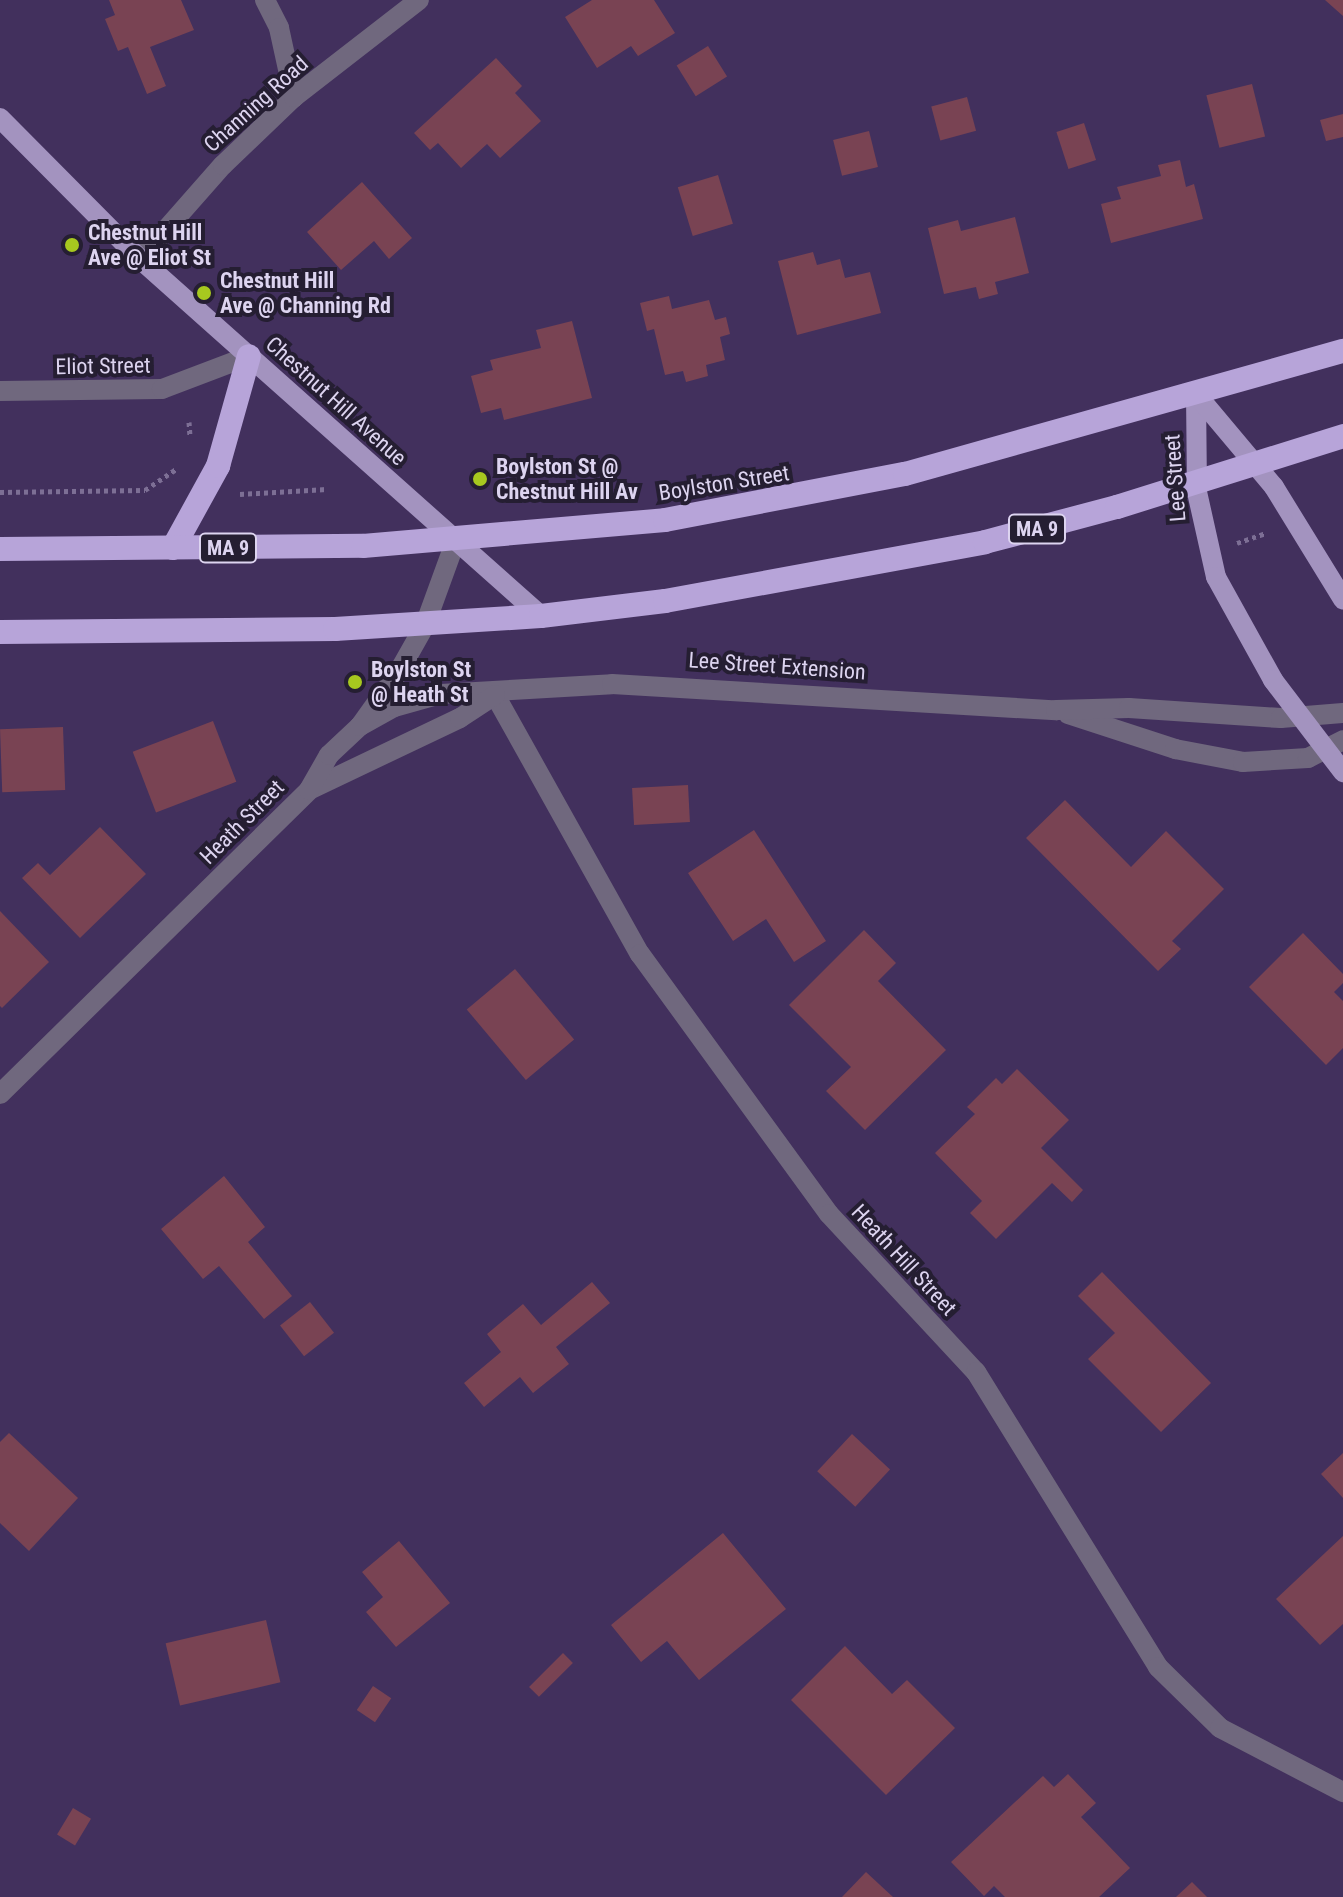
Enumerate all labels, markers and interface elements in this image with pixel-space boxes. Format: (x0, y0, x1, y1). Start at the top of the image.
street label: Channing Road (199, 50, 313, 158)
place label: Chestnut Hill Ave @ Eliot St (88, 219, 211, 270)
marker: Chestnut Hill Ave @ Eliot St (63, 236, 81, 254)
place label: Chestnut Hill Ave @ Channing Rd (220, 267, 391, 318)
marker: Chestnut Hill Ave @ Channing Rd (195, 284, 213, 302)
street label: Chestnut Hill Avenue (260, 331, 412, 471)
street label: Eliot Street (55, 352, 151, 380)
street label: Lee Street (1159, 433, 1191, 523)
place label: Boylston St @ Chestnut Hill Av (496, 453, 638, 504)
street label: Boylston Street (657, 460, 791, 506)
marker: Boylston St @ Chestnut Hill Av (471, 470, 489, 488)
road number: MA 9 (1007, 513, 1067, 545)
road number: MA 9 (198, 532, 258, 564)
street label: Lee Street Extension (688, 647, 866, 685)
place label: Boylston St @ Heath St (371, 656, 471, 708)
marker: Boylston St @ Heath St (346, 673, 364, 691)
street label: Heath Street (194, 774, 290, 870)
street label: Heath Hill Street (846, 1199, 962, 1321)

